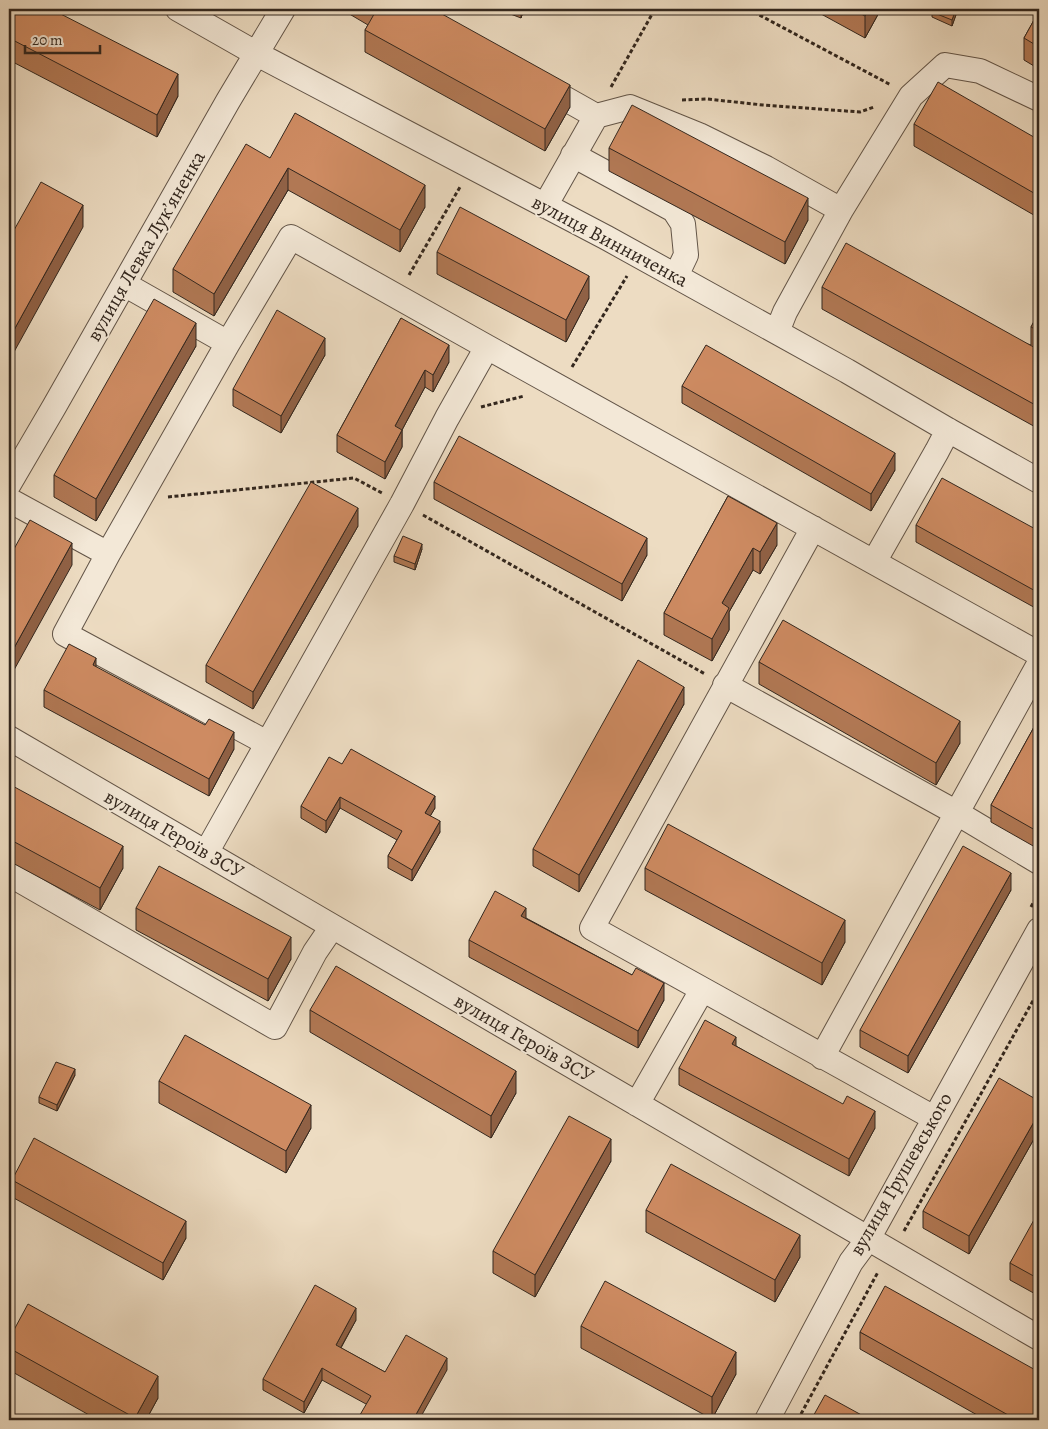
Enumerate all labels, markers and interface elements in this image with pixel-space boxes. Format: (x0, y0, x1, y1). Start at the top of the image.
scale bar (25, 22, 100, 54)
text: 20 m (32, 30, 63, 50)
street label: вулиця Левка Лукʼяненка (80, 145, 212, 346)
street label: вулиця Винниченка (527, 188, 693, 294)
street label: вулиця Героїв ЗСУ (99, 783, 249, 885)
street label: вулиця Героїв ЗСУ (449, 987, 599, 1089)
street label: вулиця Грушевського (843, 1087, 959, 1261)

